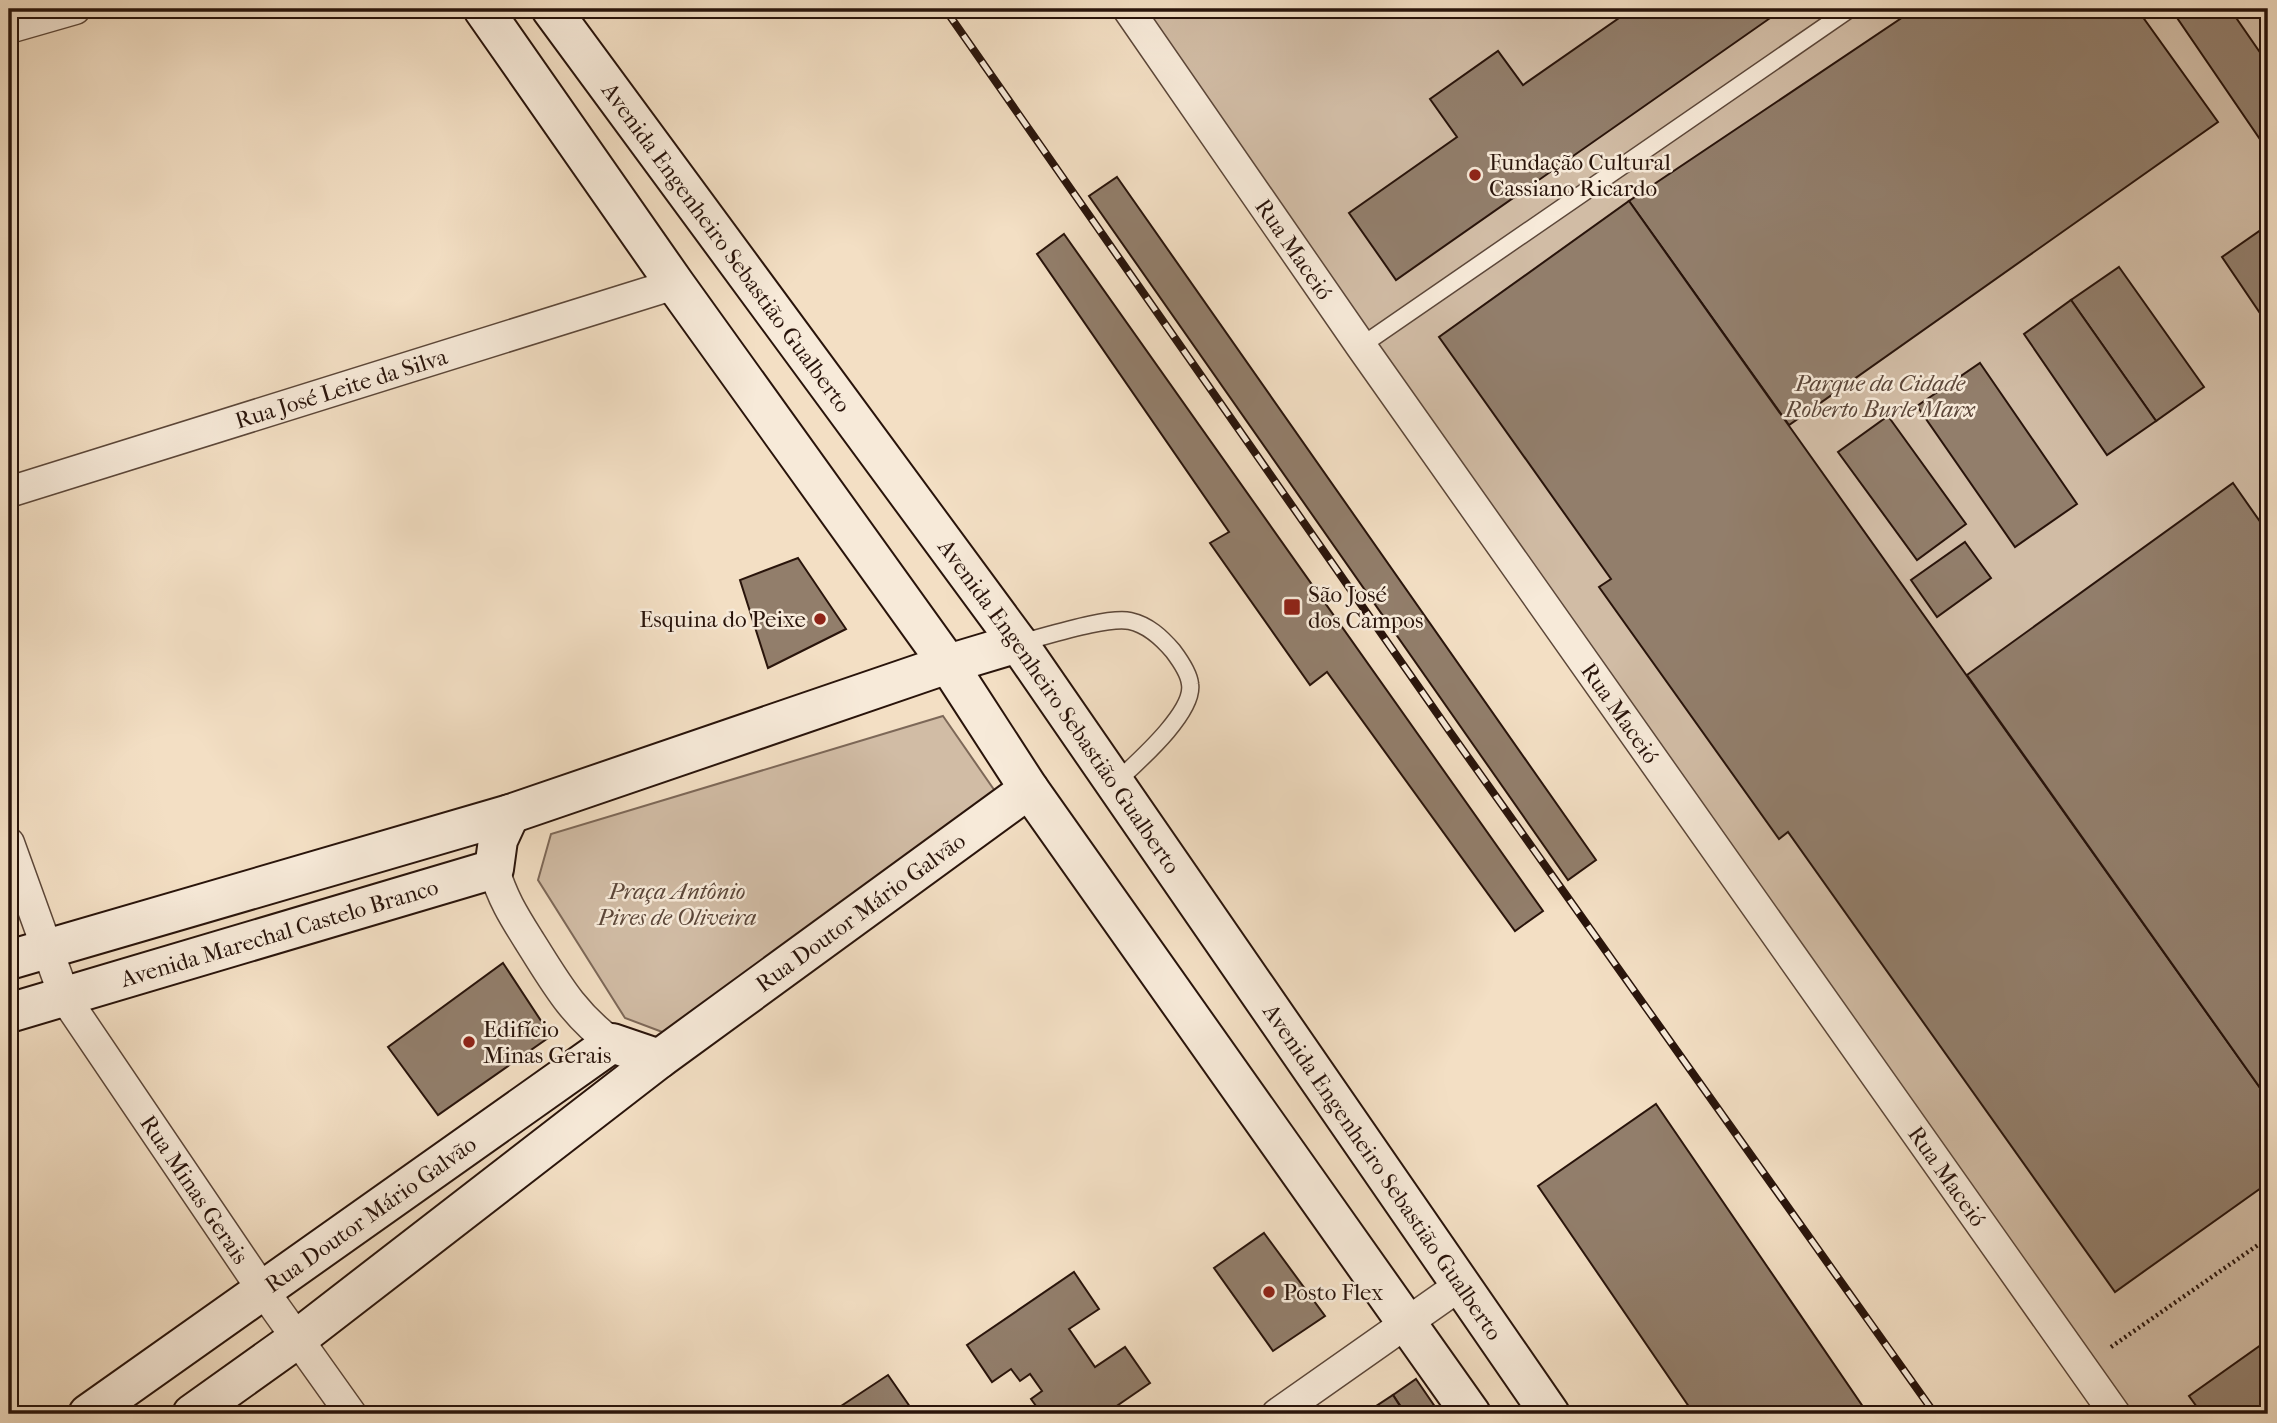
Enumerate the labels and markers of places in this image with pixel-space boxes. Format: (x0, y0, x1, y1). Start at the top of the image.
place label: Fundação Cultural Cassiano Ricardo (1489, 149, 1671, 202)
marker: Fundação Cultural Cassiano Ricardo (1467, 167, 1483, 183)
place label: São José dos Campos (1308, 581, 1424, 634)
marker: São José dos Campos (1282, 597, 1302, 617)
place label: Esquina do Peixe (639, 606, 806, 633)
marker: Esquina do Peixe (812, 611, 828, 627)
place label: Edifício Minas Gerais (483, 1016, 612, 1069)
marker: Edifício Minas Gerais (461, 1034, 477, 1050)
place label: Posto Flex (1283, 1279, 1383, 1306)
marker: Posto Flex (1261, 1284, 1277, 1300)

